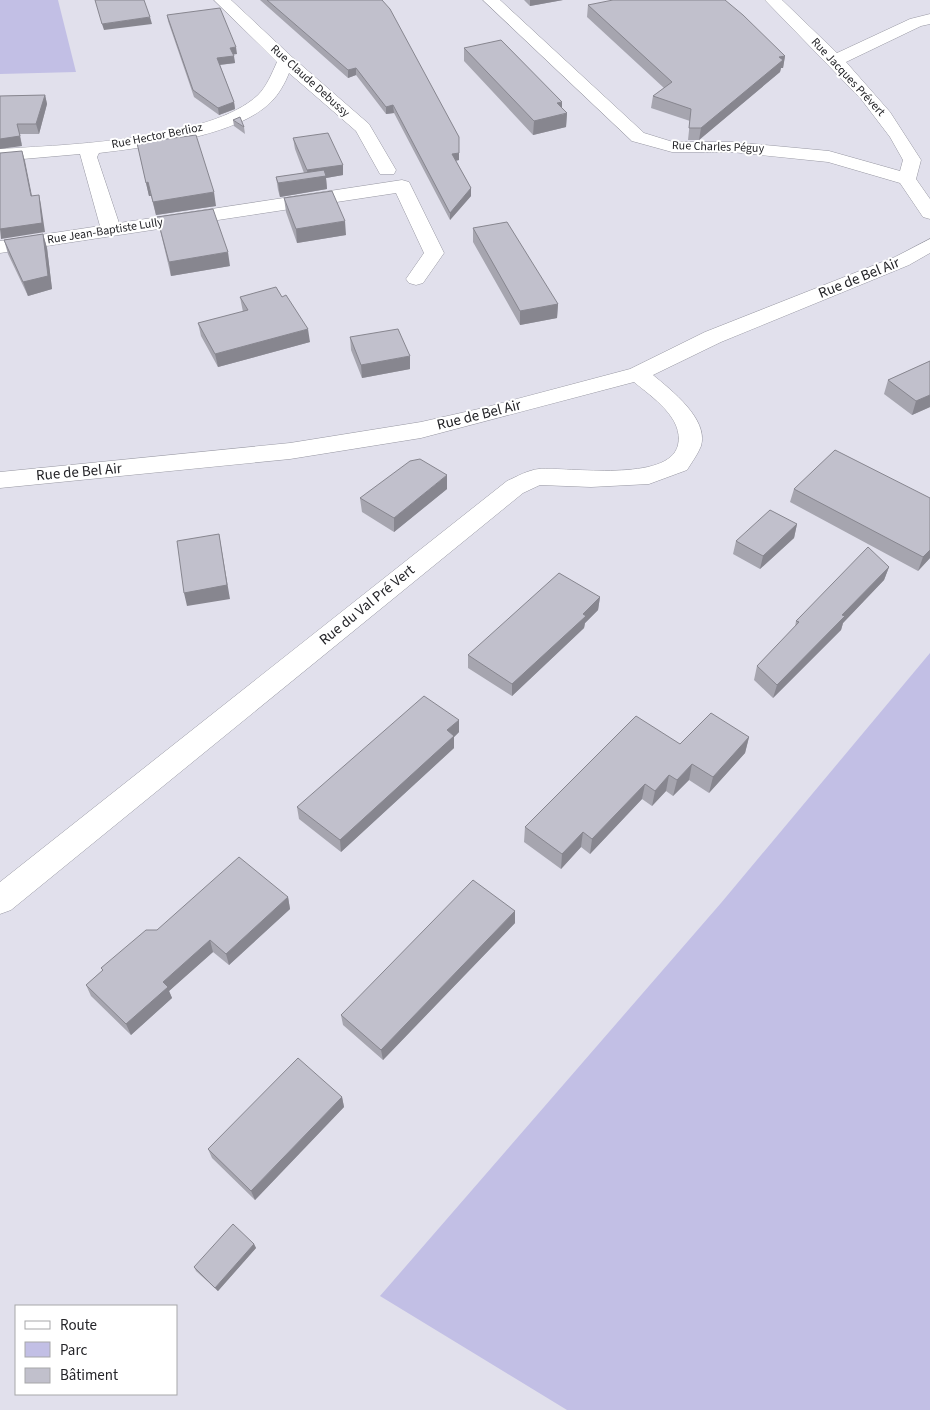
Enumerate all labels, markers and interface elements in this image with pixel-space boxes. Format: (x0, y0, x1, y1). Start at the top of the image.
street label: Rue Jacques Prévert (807, 34, 889, 120)
street label: Rue Claude Debussy (267, 41, 354, 121)
street label: Rue Hector Berlioz (110, 119, 204, 153)
street label: Rue Charles Péguy (672, 137, 765, 157)
street label: Rue Jean-Baptiste Lully (46, 213, 165, 249)
street label: Rue de Bel Air (815, 252, 904, 304)
street label: Rue de Bel Air (435, 394, 524, 436)
street label: Rue de Bel Air (35, 458, 124, 486)
street label: Rue du Val Pré Vert (315, 560, 419, 650)
legend (15, 1305, 178, 1395)
text: Route (60, 1315, 97, 1336)
text: Parc (60, 1340, 87, 1361)
text: Bâtiment (60, 1365, 118, 1386)

